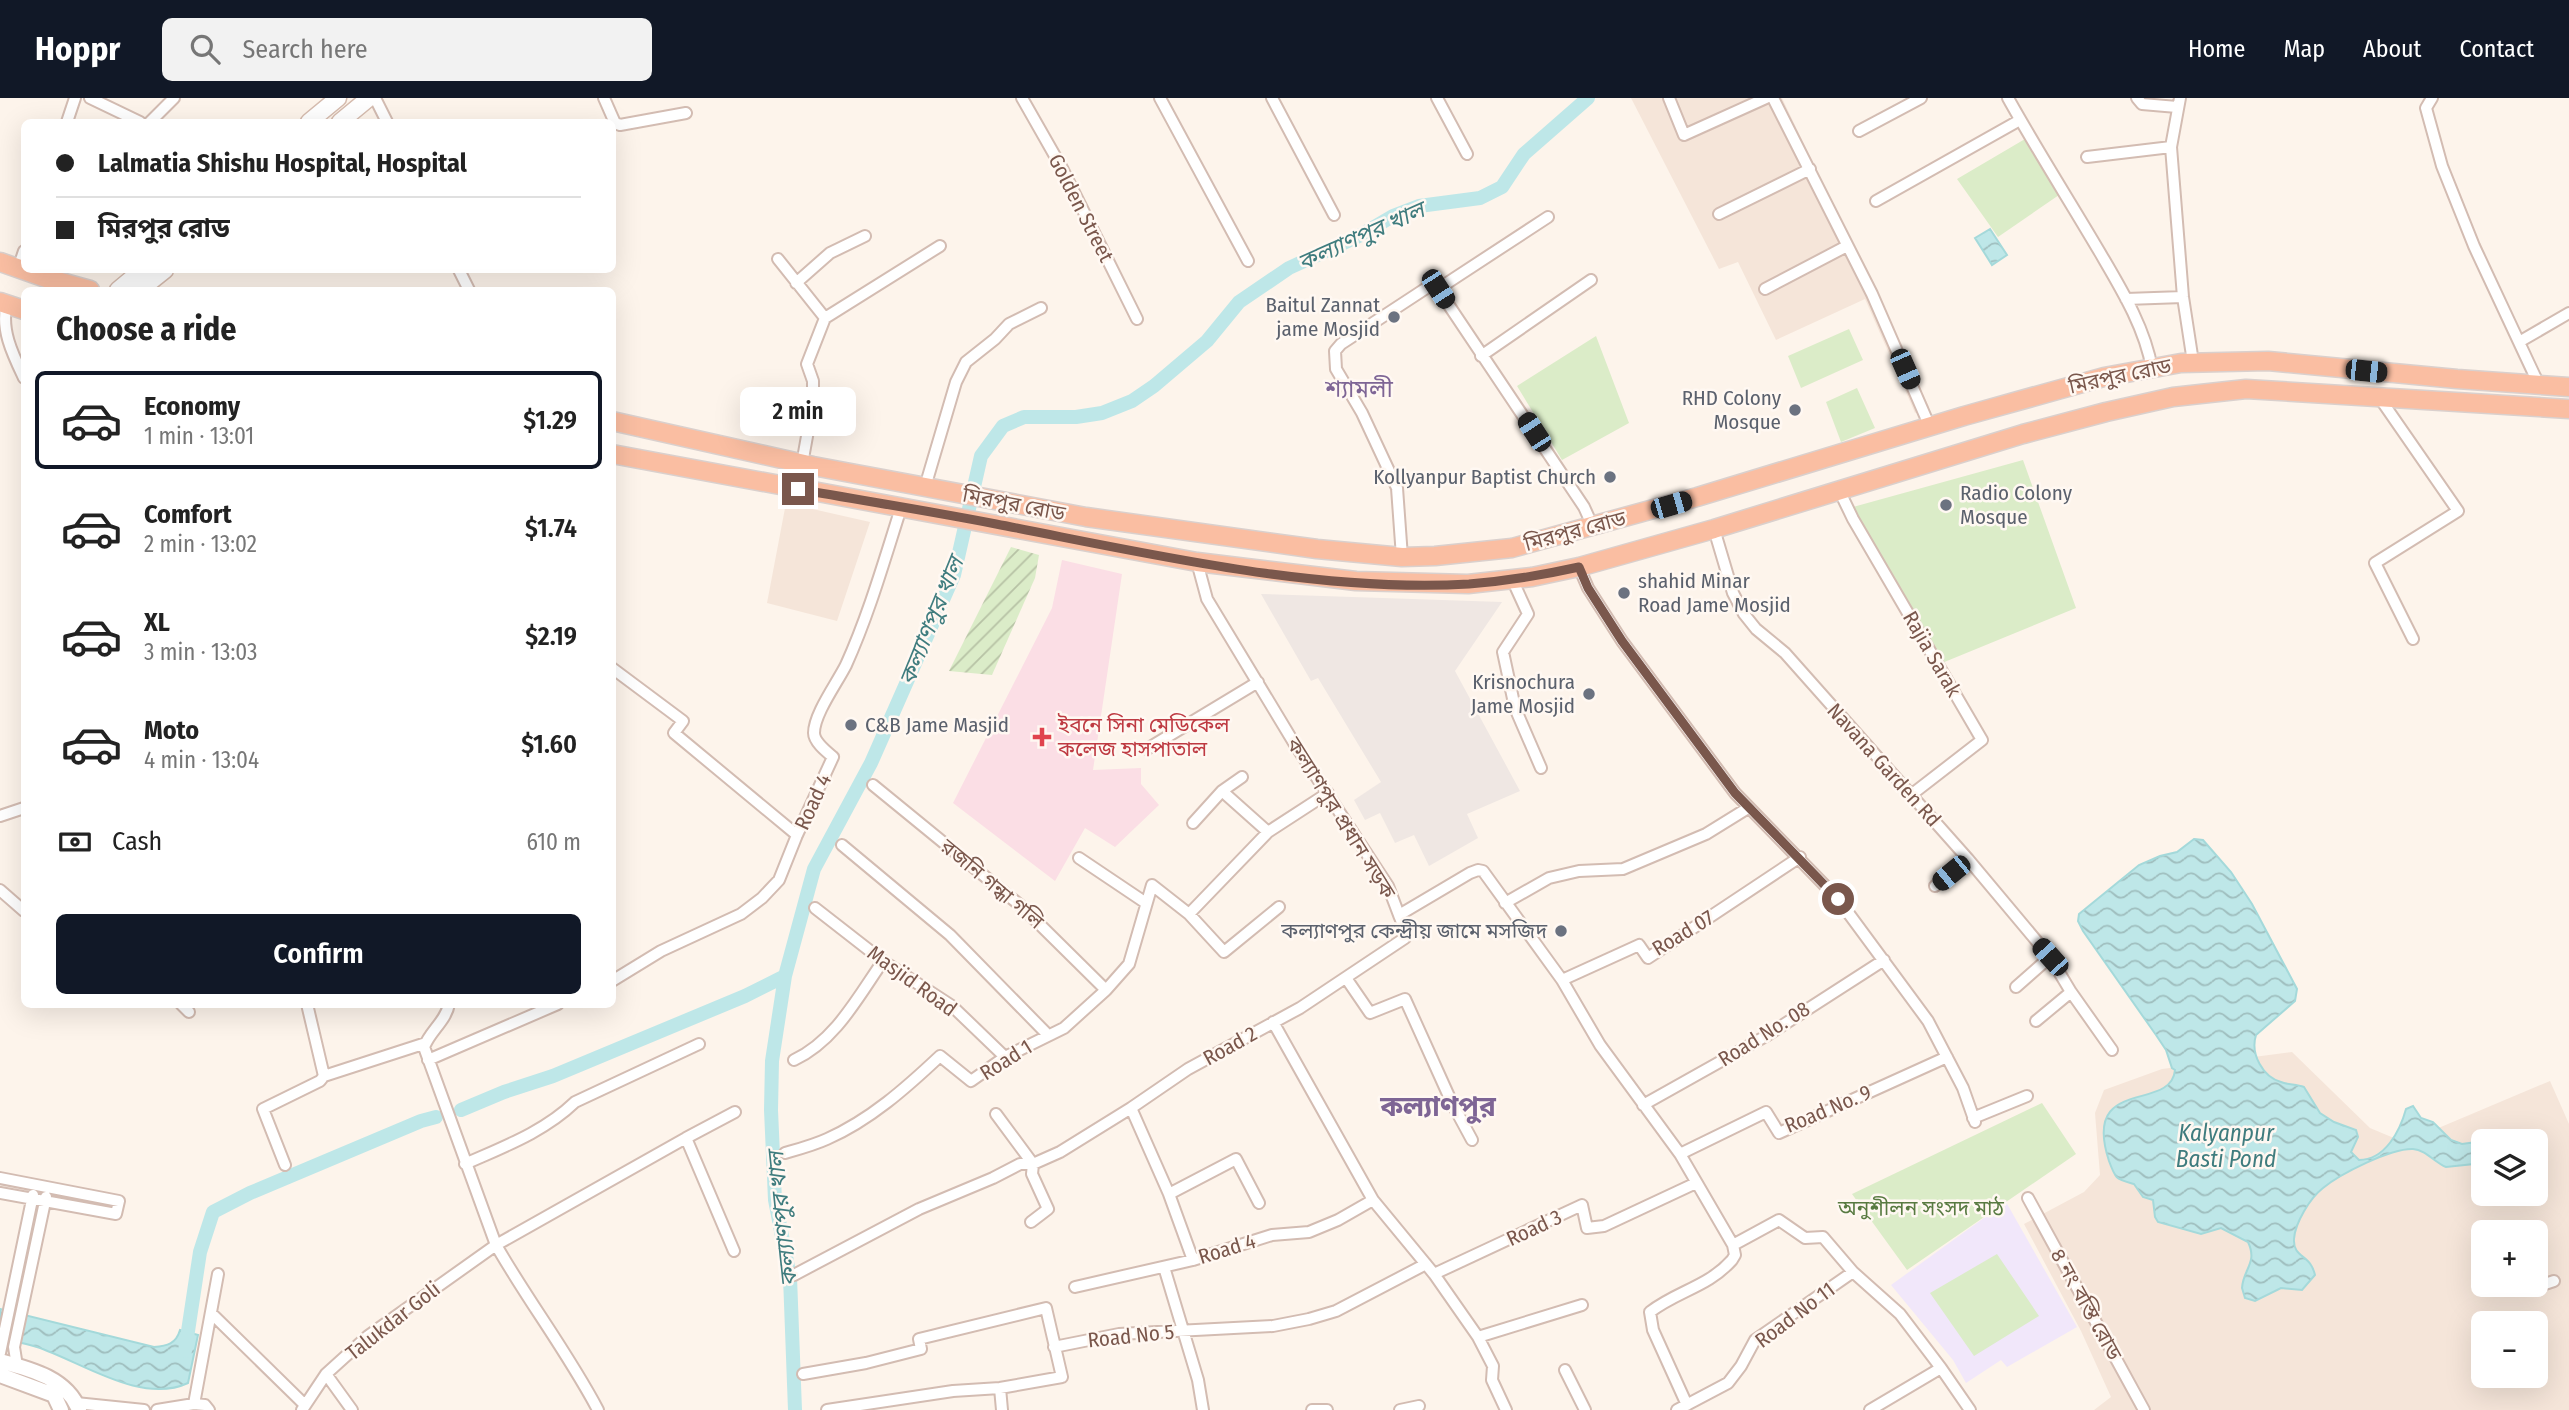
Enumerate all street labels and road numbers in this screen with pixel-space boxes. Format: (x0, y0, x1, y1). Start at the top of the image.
street label: Golden Street (1043, 150, 1119, 266)
street label: মিরপুর রোড (2065, 352, 2175, 400)
street label: মিরপুর রোড (959, 481, 1069, 527)
street label: মিরপুর রোড (1520, 505, 1630, 557)
street label: Rajia Sarak (1897, 607, 1967, 702)
street label: Navana Garden Rd (1822, 698, 1946, 832)
street label: কল্যাণপুর প্রধান সড়ক (1280, 731, 1402, 905)
street label: Road 4 (789, 770, 837, 834)
street label: রজনি গন্ধা গলি (934, 833, 1049, 935)
street label: Road 07 (1647, 904, 1719, 962)
street label: Masjid Road (862, 940, 962, 1022)
street label: Road No. 08 (1713, 996, 1815, 1072)
street label: Road 2 (1198, 1021, 1262, 1071)
street label: Road 1 (975, 1034, 1037, 1086)
street label: Road No. 9 (1781, 1079, 1875, 1139)
street label: Road 3 (1502, 1204, 1566, 1252)
street label: Road 4 (1195, 1228, 1259, 1270)
street label: ৪ নং বস্তি রোড (2045, 1243, 2128, 1366)
street label: Talukdar Goli (341, 1276, 445, 1366)
street label: Road No 11 (1750, 1277, 1840, 1353)
street label: Road No 5 (1086, 1319, 1176, 1353)

